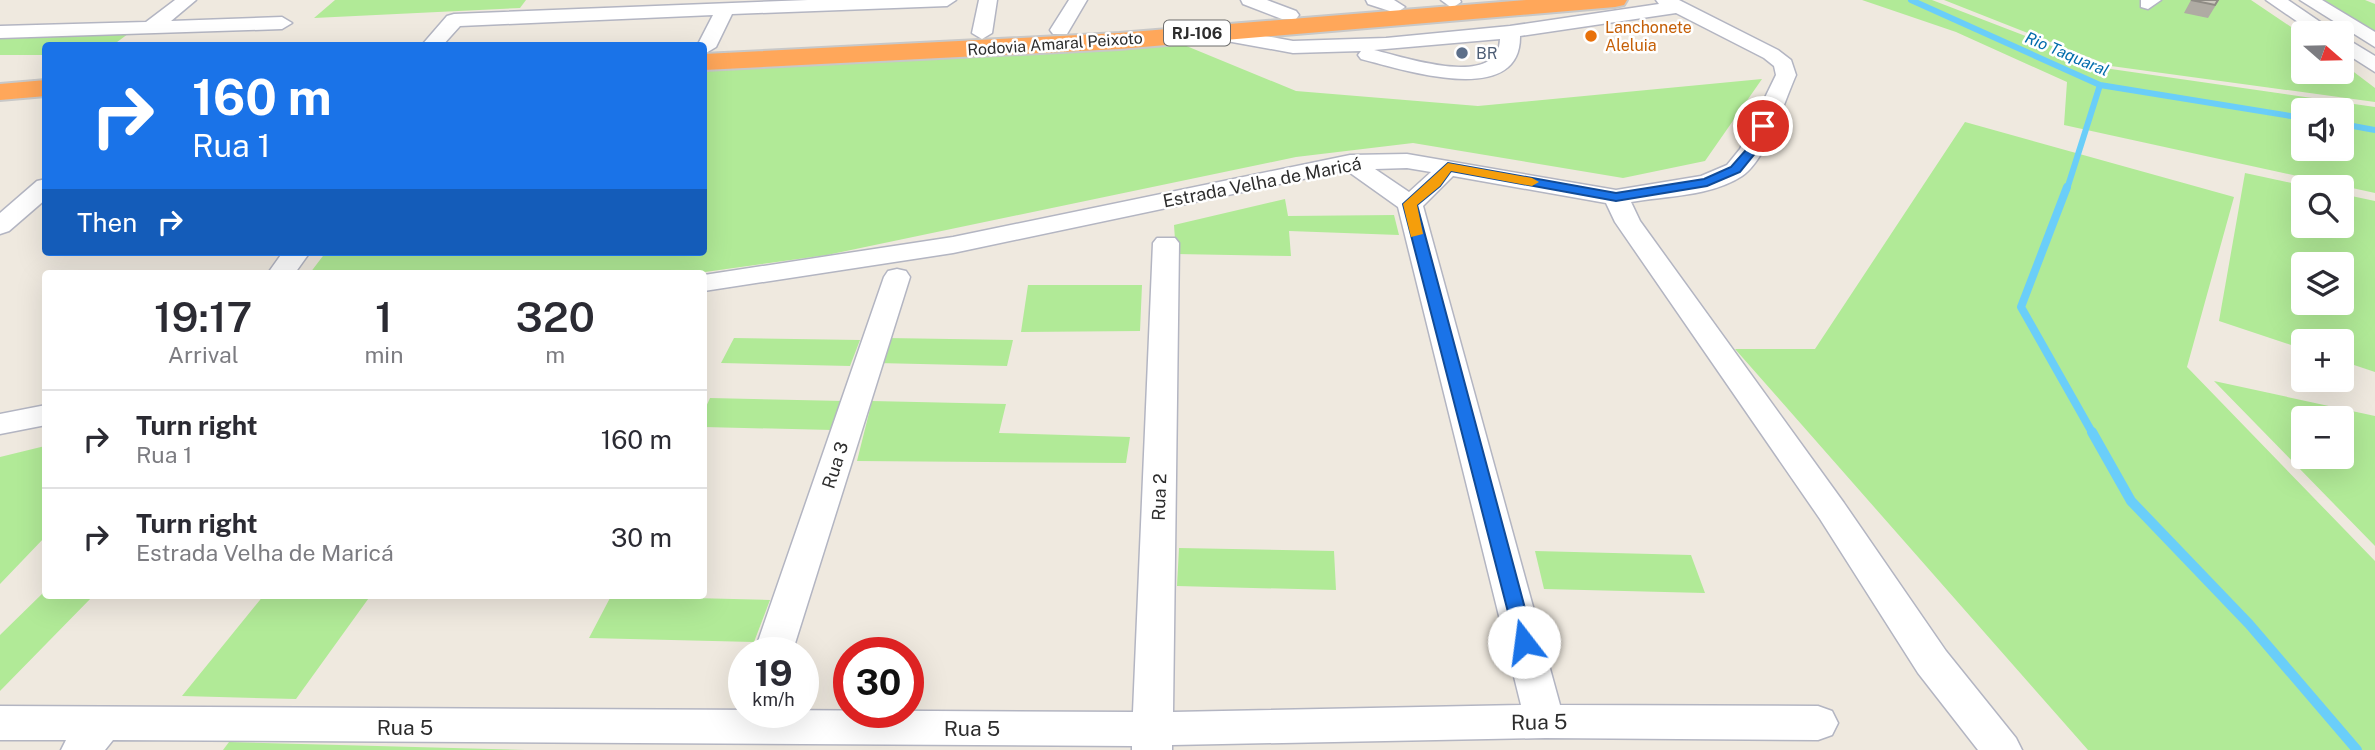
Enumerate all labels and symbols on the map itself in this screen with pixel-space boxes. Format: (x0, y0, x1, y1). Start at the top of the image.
place label: Lanchonete Aleluia (1605, 18, 1692, 55)
road number: RJ-106 (1164, 20, 1230, 46)
north arrow (2291, 21, 2354, 84)
street label: Rodovia Amaral Peixoto (967, 28, 1143, 60)
marker: Lanchonete Aleluia (1583, 28, 1599, 44)
water label: Rio Taquaral (2022, 28, 2112, 80)
place label: BR (1476, 44, 1498, 63)
marker: BR (1454, 45, 1470, 61)
pin (1733, 96, 1793, 156)
street label: Estrada Velha de Maricá (1161, 152, 1363, 212)
street label: Rua 3 (818, 439, 852, 491)
street label: Rua 2 (1148, 473, 1170, 521)
position arrow (1487, 605, 1561, 679)
speed limit sign: 30 (833, 637, 924, 728)
street label: Rua 5 (1511, 709, 1567, 735)
street label: Rua 5 (377, 715, 433, 740)
street label: Rua 5 (944, 716, 1000, 741)

